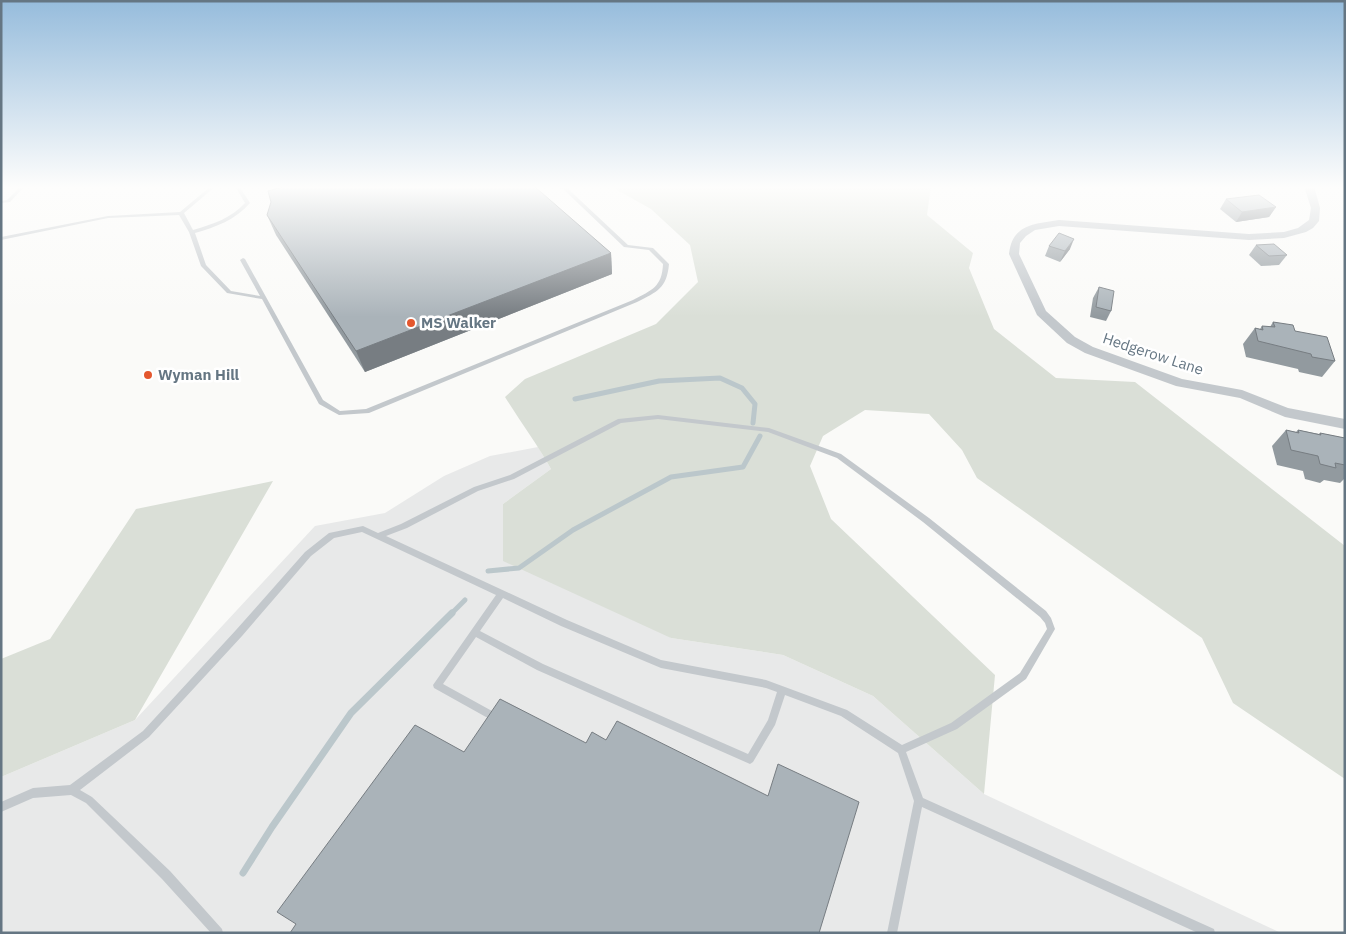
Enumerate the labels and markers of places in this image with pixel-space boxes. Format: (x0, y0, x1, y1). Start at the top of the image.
place label: MS Walker (421, 313, 496, 332)
marker: MS Walker (405, 317, 417, 329)
place label: Wyman Hill (158, 365, 240, 384)
marker: Wyman Hill (142, 369, 154, 381)

